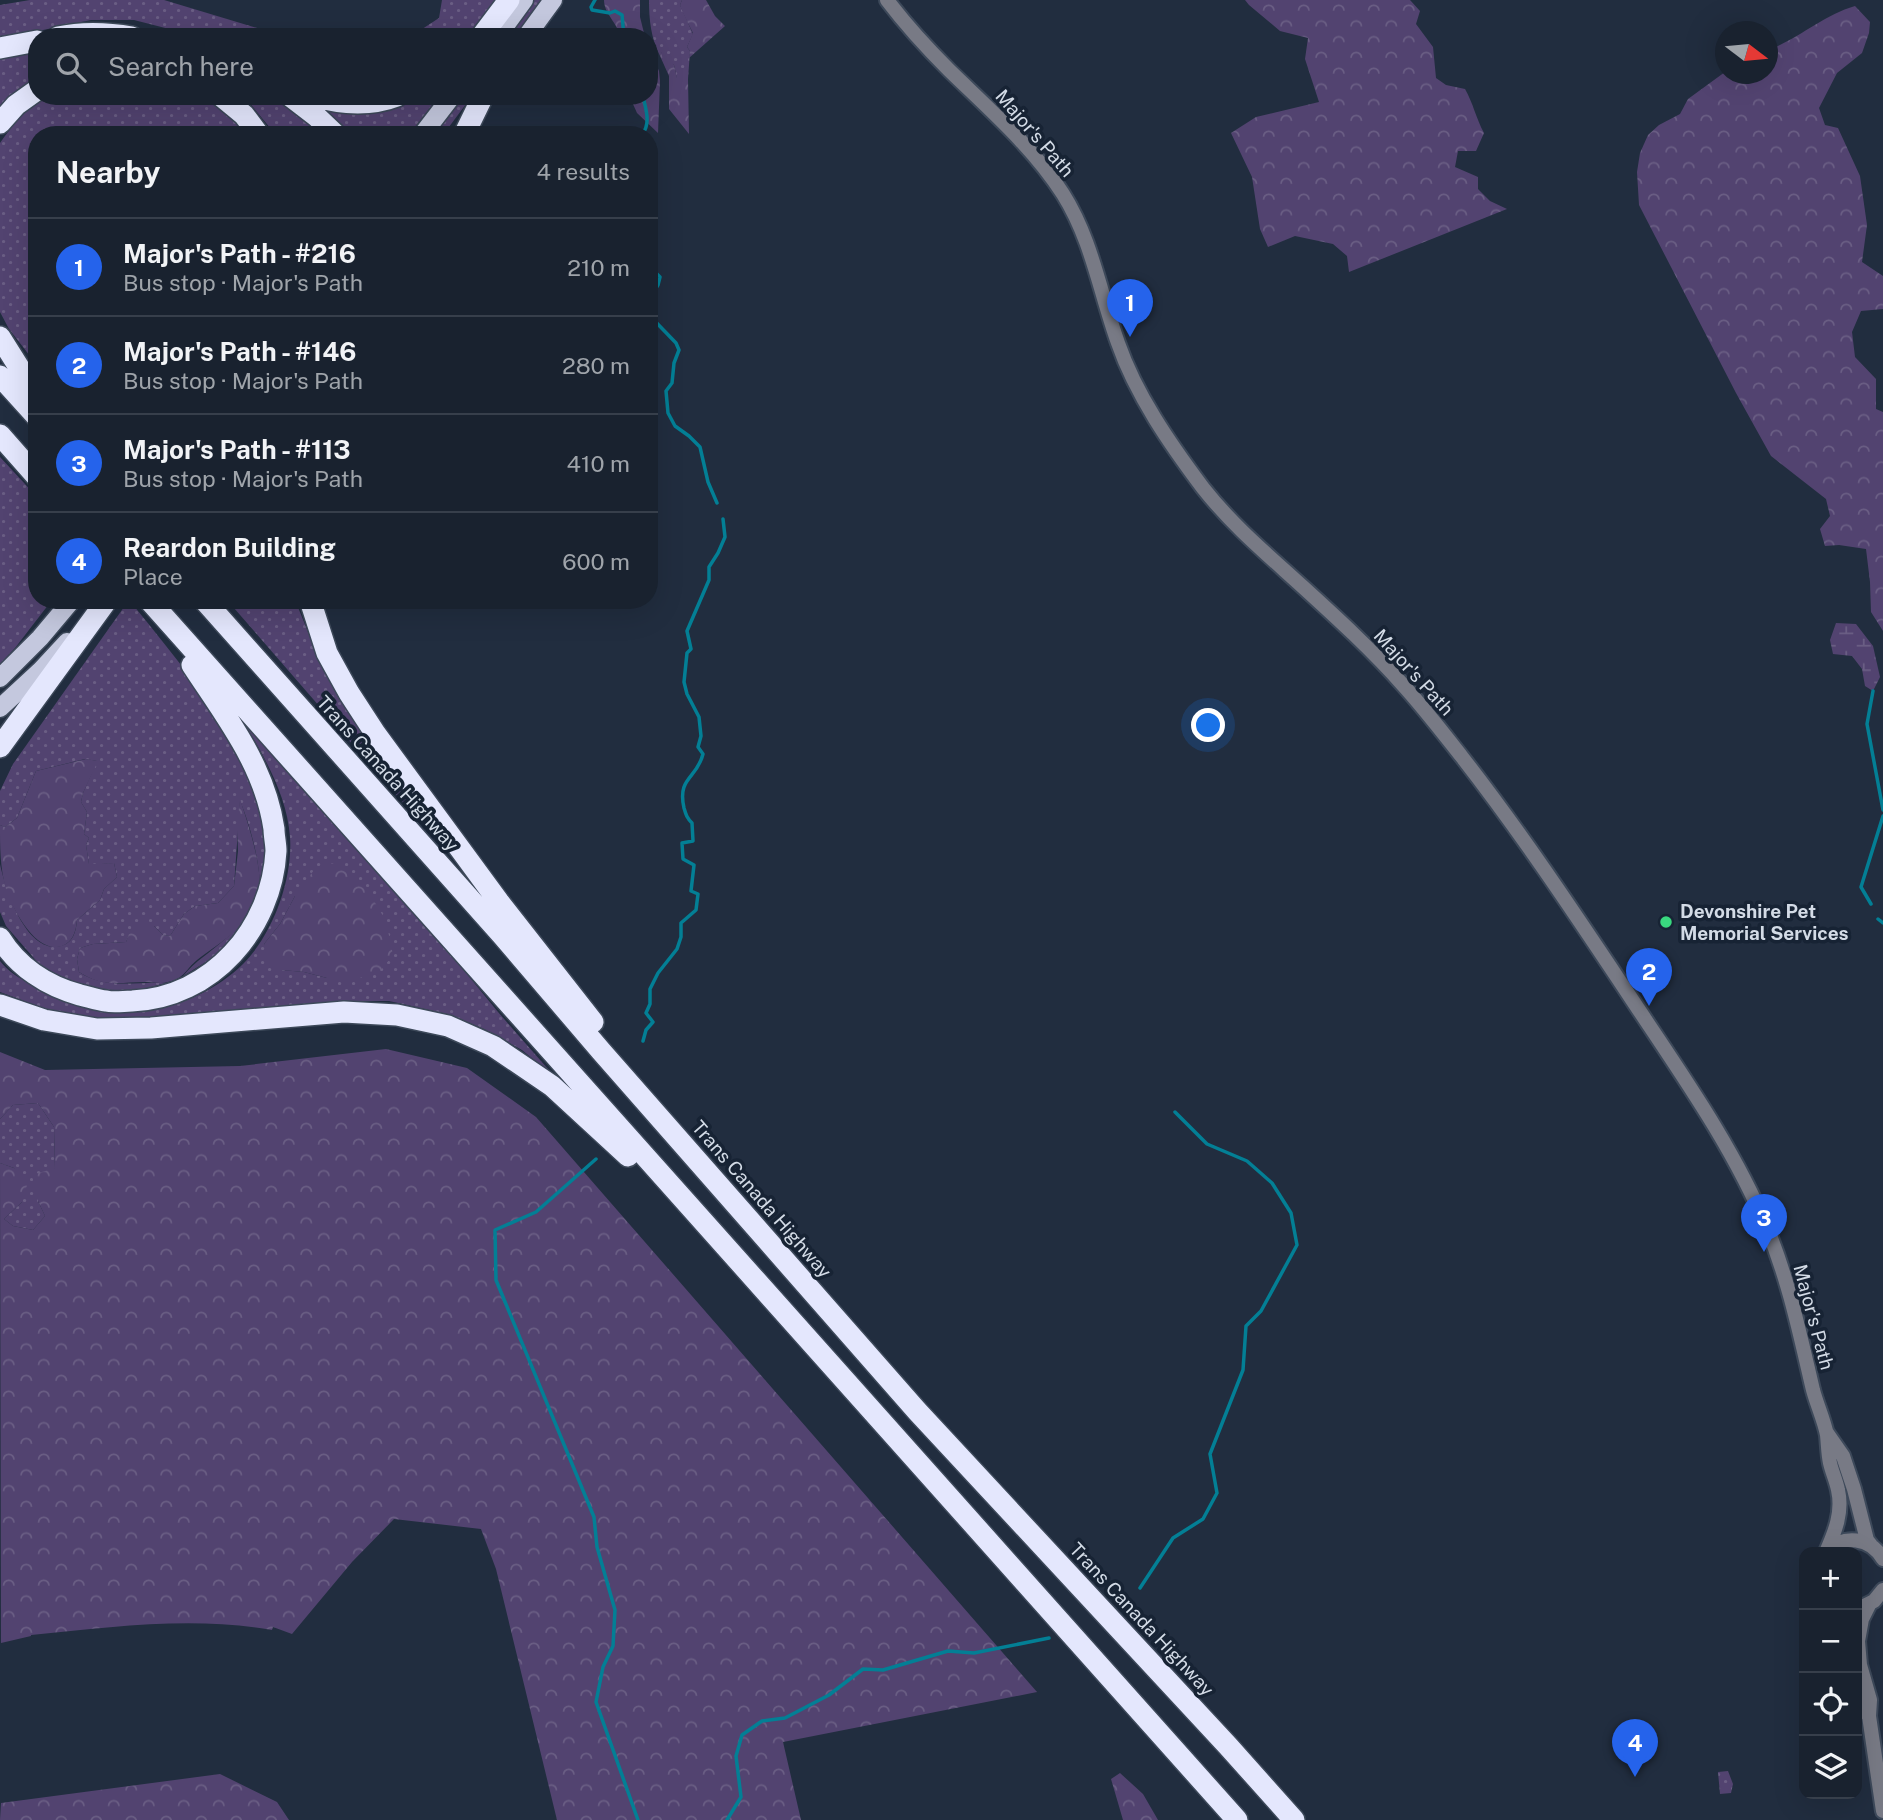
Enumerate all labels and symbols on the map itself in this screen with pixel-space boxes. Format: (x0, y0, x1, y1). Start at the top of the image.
north arrow (1715, 21, 1778, 84)
street label: Major's Path (991, 85, 1079, 181)
pin: 1 (1107, 279, 1153, 337)
street label: Major's Path (1370, 624, 1458, 720)
street label: Trans Canada Highway (312, 691, 464, 855)
your location (1191, 708, 1225, 742)
place label: Devonshire Pet Memorial Services (1680, 900, 1849, 944)
marker: Devonshire Pet Memorial Services (1658, 914, 1674, 930)
pin: 2 (1626, 948, 1672, 1006)
street label: Trans Canada Highway (688, 1116, 836, 1282)
pin: 3 (1741, 1194, 1787, 1252)
street label: Major's Path (1789, 1262, 1839, 1372)
street label: Trans Canada Highway (1065, 1538, 1219, 1700)
pin: 4 (1612, 1719, 1658, 1777)

